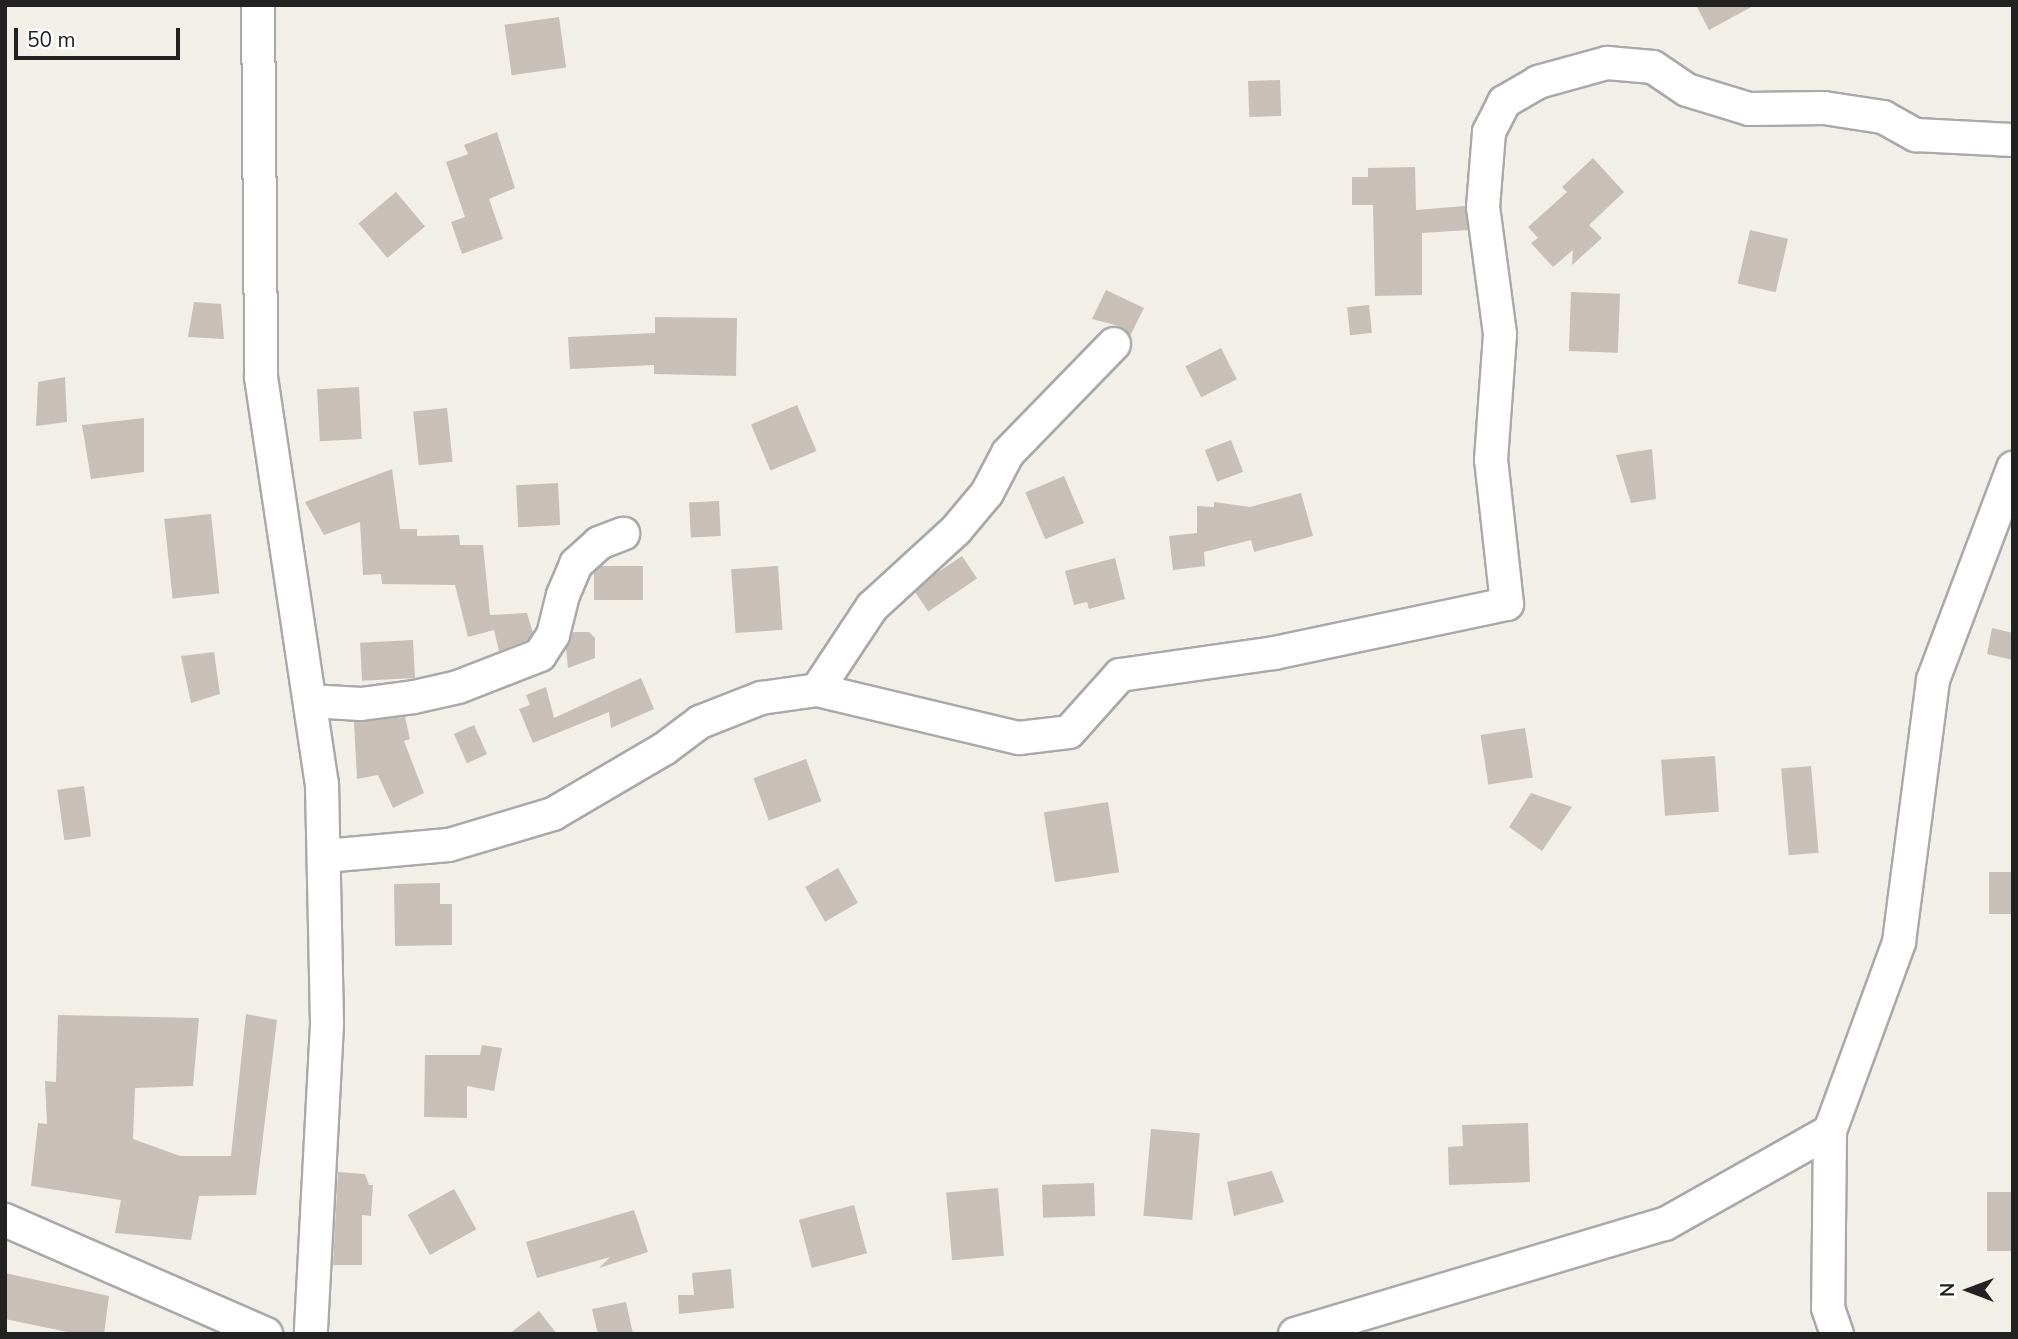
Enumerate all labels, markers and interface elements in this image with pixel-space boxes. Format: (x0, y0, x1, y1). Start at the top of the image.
scale bar (18, 14, 184, 58)
text: 50 m (27, 26, 76, 54)
north arrow (1934, 1255, 2004, 1325)
text: N (1935, 1283, 1961, 1297)

